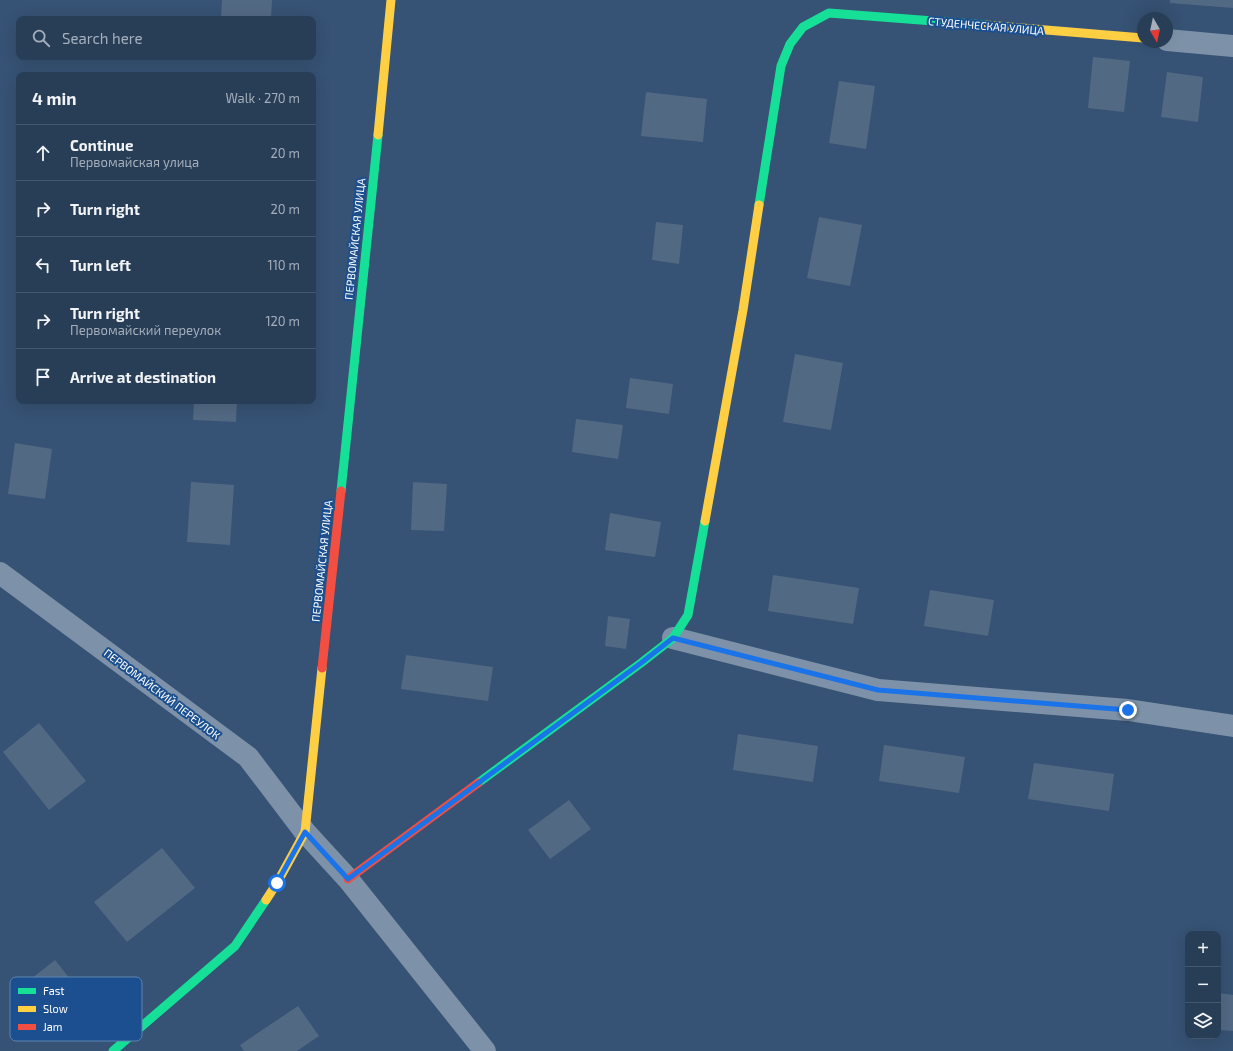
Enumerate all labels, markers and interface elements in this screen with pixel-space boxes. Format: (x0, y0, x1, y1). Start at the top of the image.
north arrow (1137, 12, 1173, 48)
street label: СТУДЕНЧЕСКАЯ УЛИЦА (928, 14, 1045, 37)
search box (16, 16, 316, 60)
icon: search (30, 27, 52, 49)
text: Search here (62, 29, 143, 47)
text: 4 min (32, 88, 76, 108)
text: Walk · 270 m (225, 90, 300, 106)
text: Continue (70, 136, 133, 154)
icon: ahead (32, 142, 54, 164)
text: 20 m (271, 145, 300, 161)
text: Первомайская улица (70, 154, 199, 170)
street label: ПЕРВОМАЙСКАЯ УЛИЦА (342, 177, 367, 300)
icon: right (32, 198, 54, 220)
text: Turn right (70, 200, 140, 218)
text: 20 m (271, 201, 300, 217)
icon: left (32, 254, 54, 276)
text: Turn left (70, 256, 131, 274)
text: 110 m (268, 257, 300, 273)
text: Turn right (70, 304, 140, 322)
icon: right (32, 310, 54, 332)
text: 120 m (265, 313, 300, 329)
text: Первомайский переулок (70, 322, 221, 338)
icon: arrive (32, 366, 54, 388)
text: Arrive at destination (70, 368, 216, 386)
street label: ПЕРВОМАЙСКАЯ УЛИЦА (309, 499, 334, 622)
street label: ПЕРВОМАЙСКИЙ ПЕРЕУЛОК (102, 646, 223, 742)
route end (1119, 701, 1137, 719)
route start (268, 874, 286, 892)
map controls (1185, 931, 1221, 1039)
button: + (1185, 931, 1221, 967)
button: − (1185, 967, 1221, 1003)
legend (10, 977, 142, 1041)
text: Fast (43, 984, 65, 997)
text: Slow (43, 1002, 68, 1015)
button: layers (1185, 1003, 1221, 1039)
text: Jam (43, 1020, 62, 1033)

